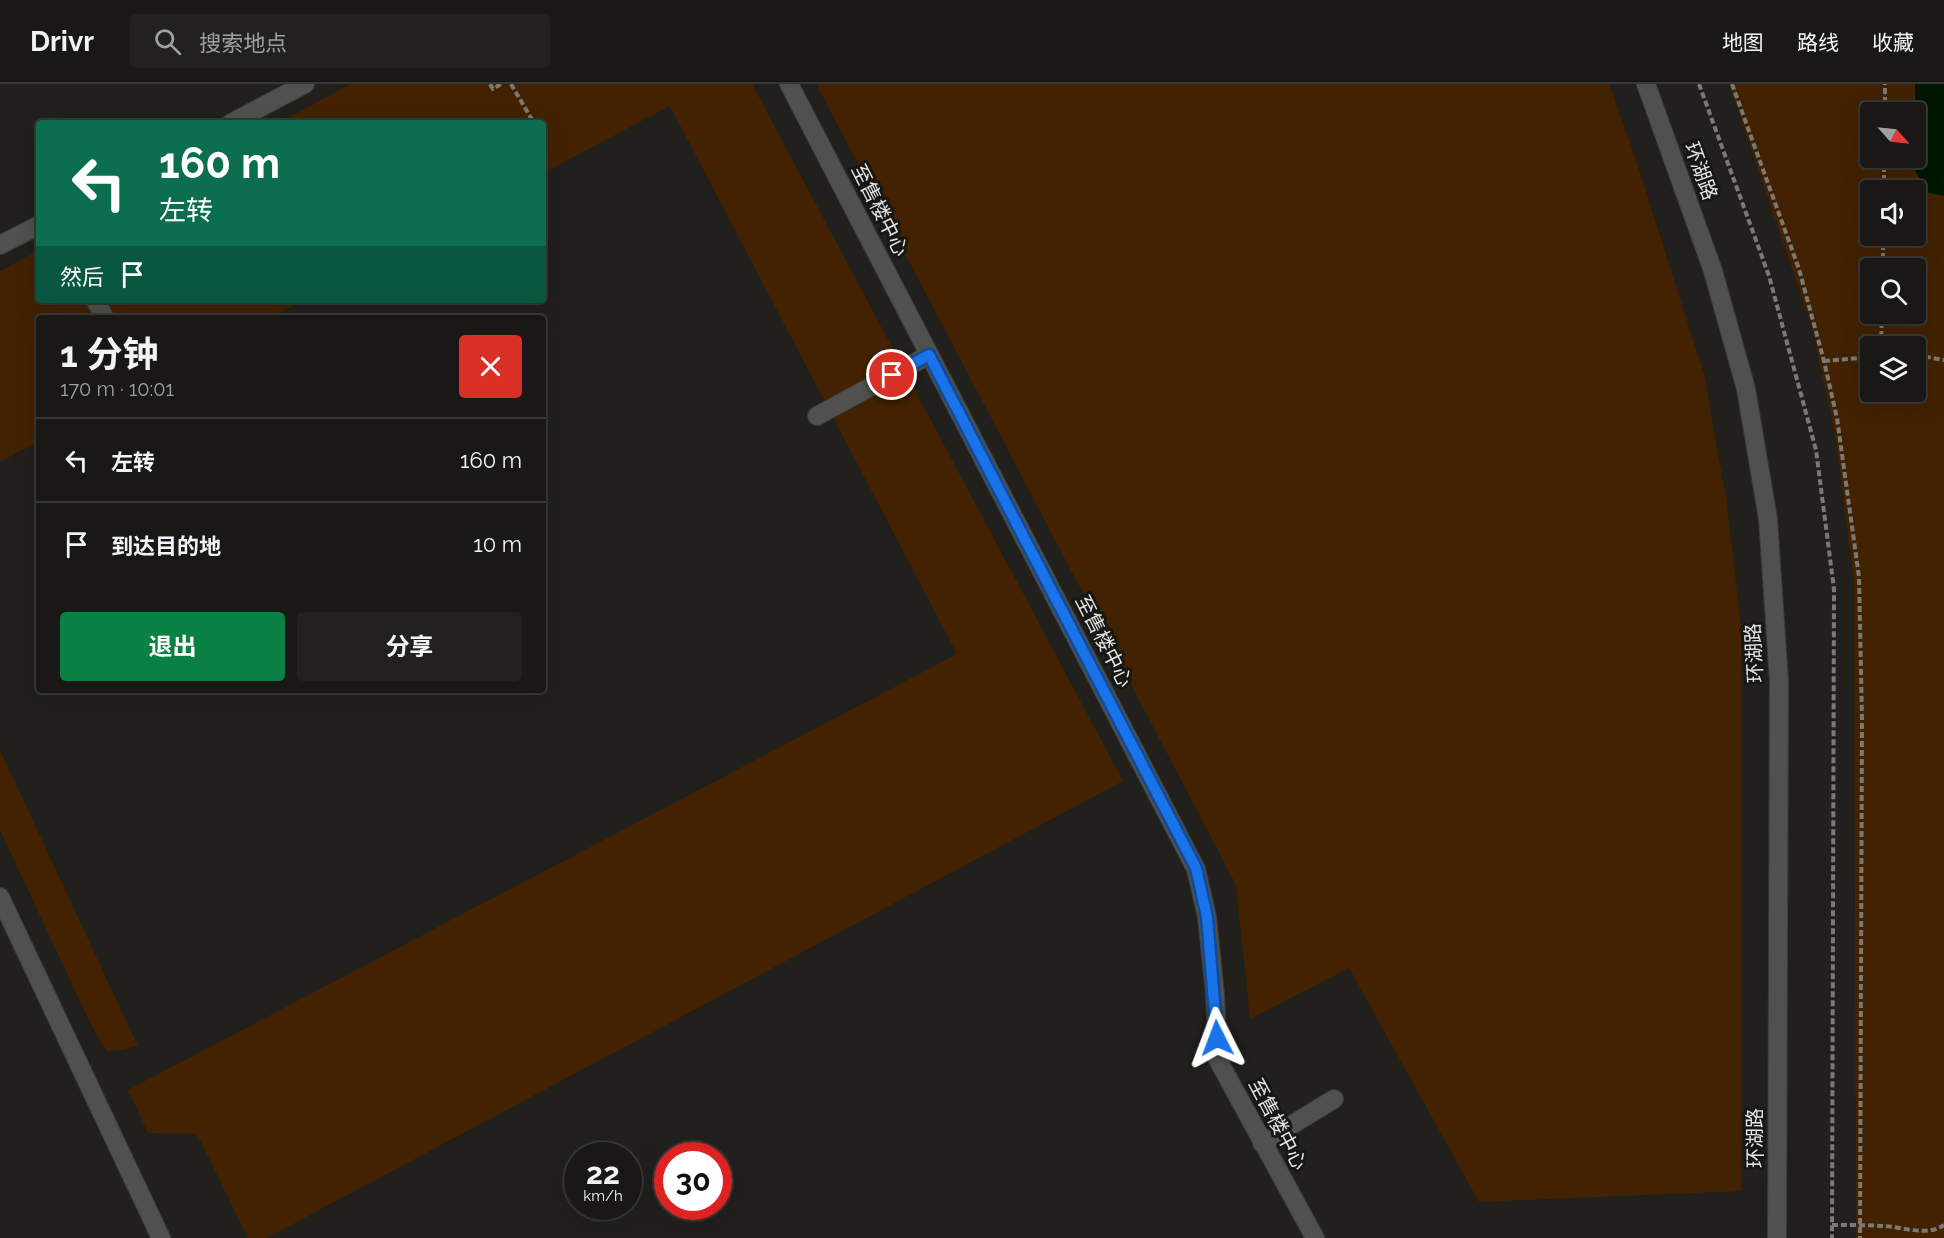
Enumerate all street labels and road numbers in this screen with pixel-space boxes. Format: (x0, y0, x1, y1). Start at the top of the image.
street label: 环湖路 (1679, 139, 1723, 203)
street label: 至售楼中心 (847, 160, 913, 260)
street label: 至售楼中心 (1071, 591, 1137, 691)
street label: 环湖路 (1740, 622, 1768, 684)
street label: 至售楼中心 (1244, 1074, 1312, 1174)
street label: 环湖路 (1743, 1108, 1767, 1168)

